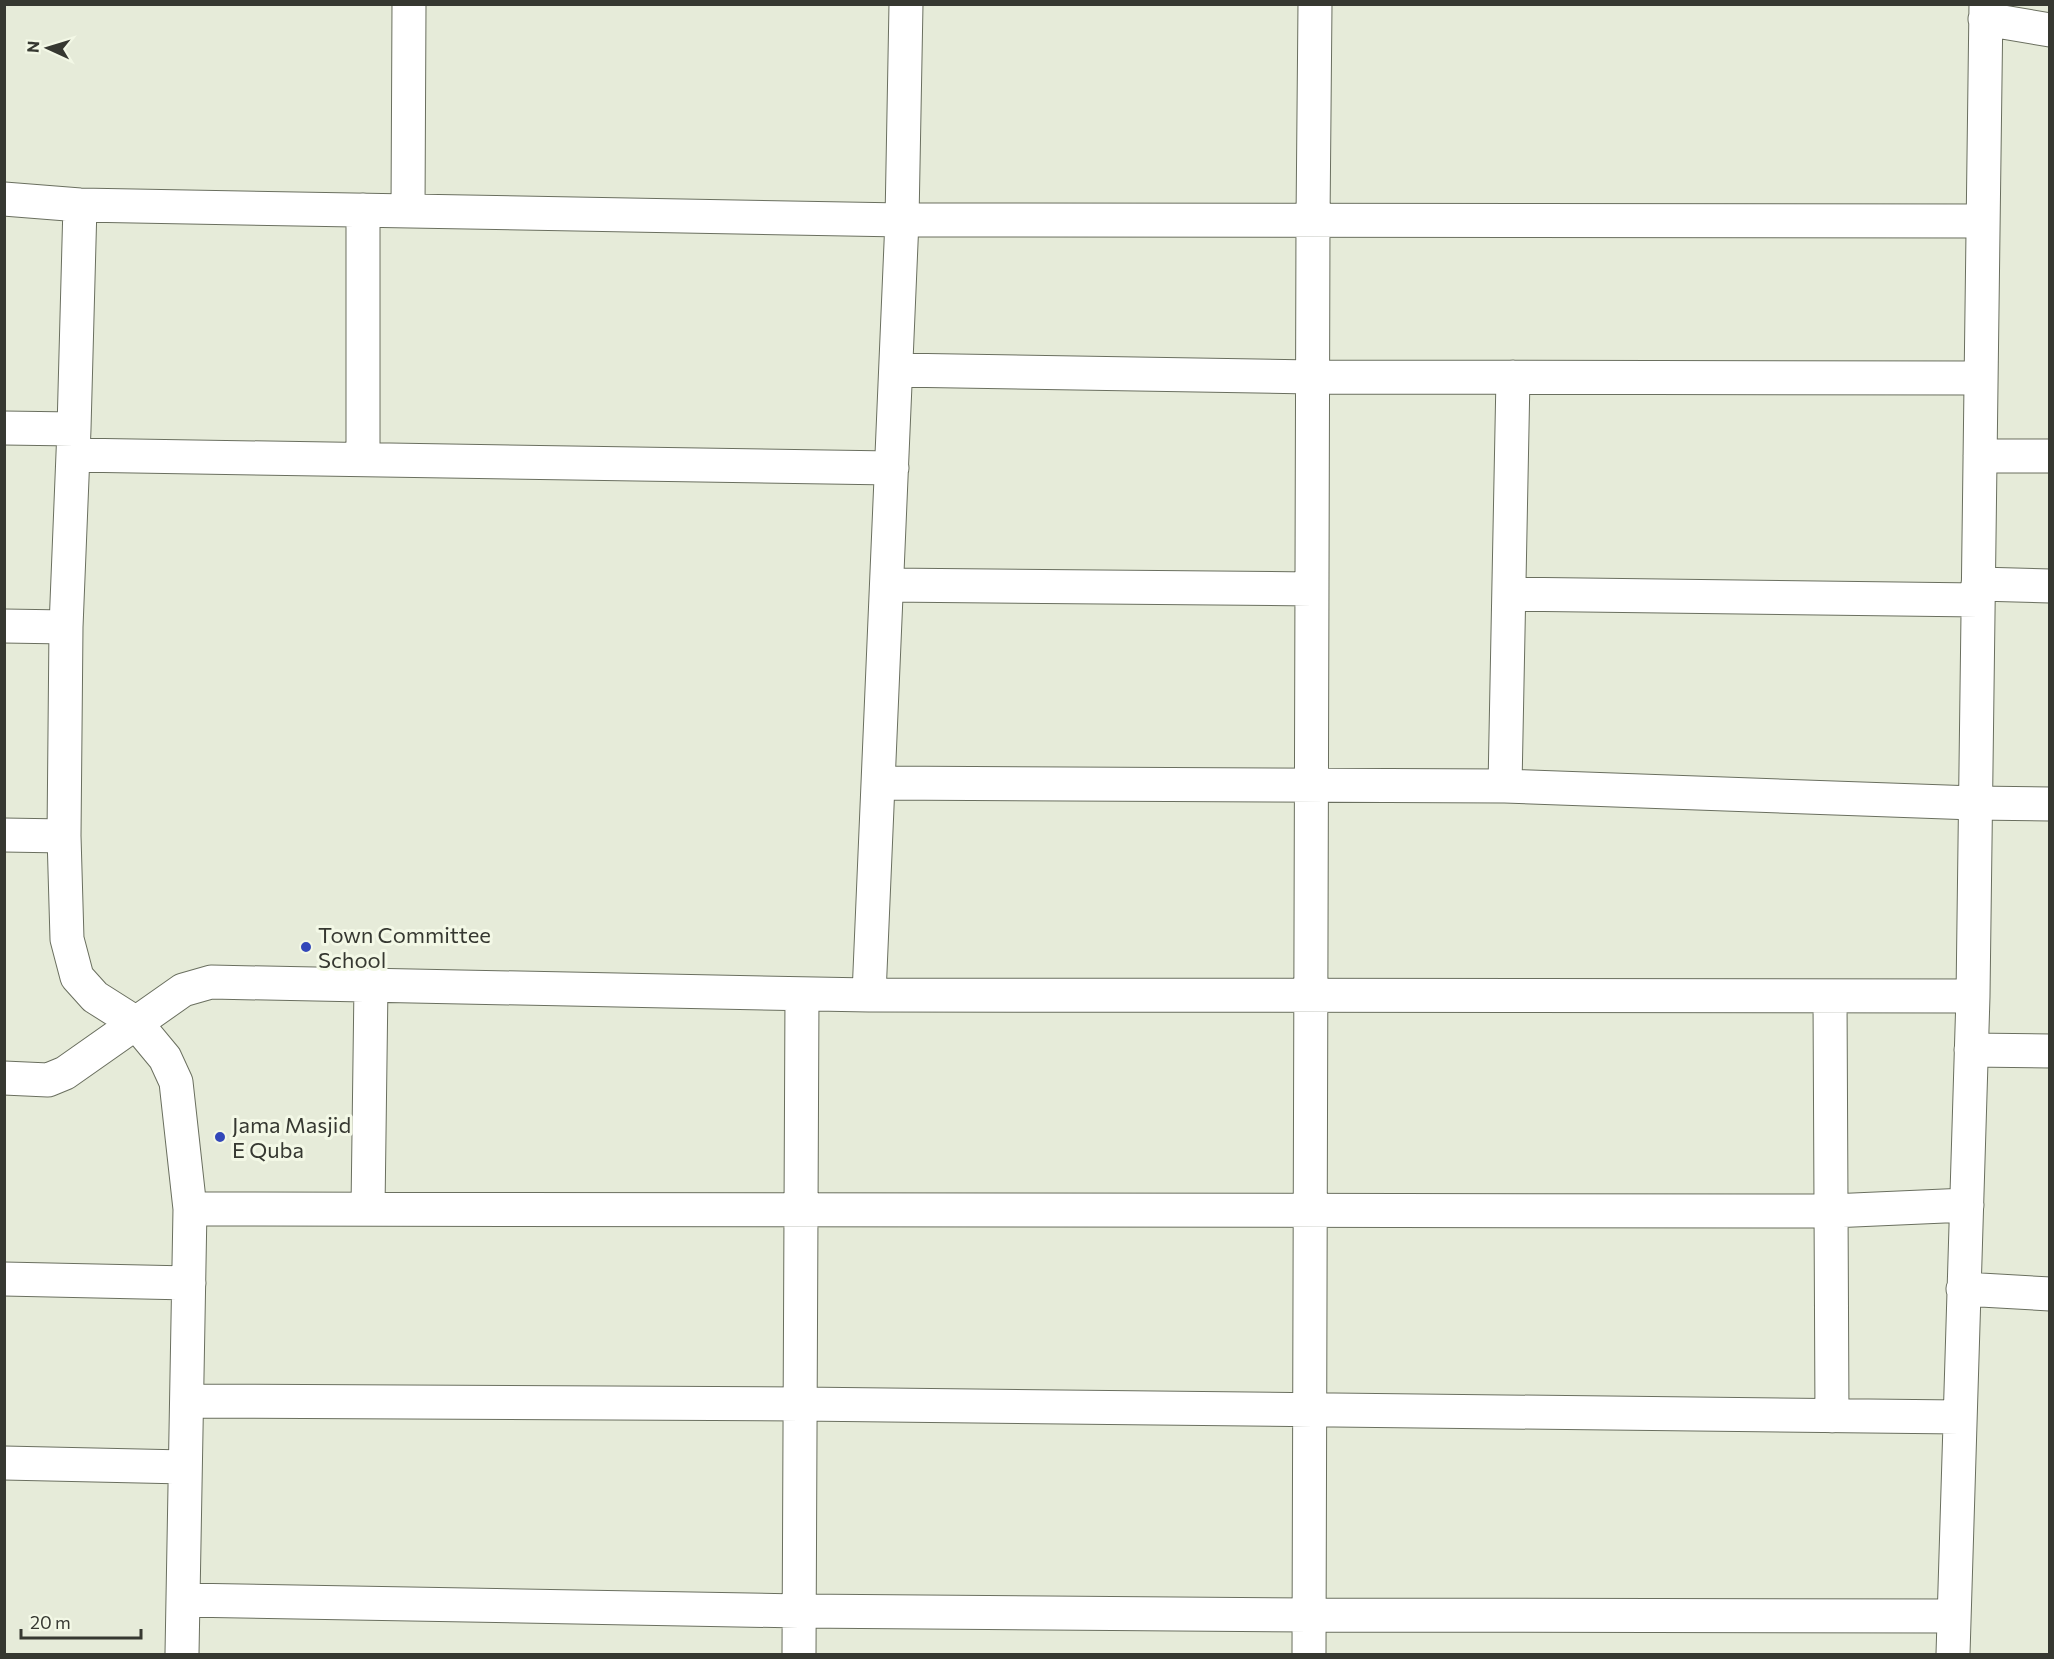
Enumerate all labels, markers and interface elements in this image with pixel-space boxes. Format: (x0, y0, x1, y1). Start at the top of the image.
north arrow (18, 18, 78, 78)
text: N (23, 40, 42, 54)
place label: Town Committee School (318, 921, 491, 973)
marker: Town Committee School (299, 940, 313, 954)
place label: Jama Masjid E Quba (232, 1111, 351, 1163)
marker: Jama Masjid E Quba (213, 1130, 227, 1144)
scale bar (21, 1602, 141, 1640)
text: 20 m (30, 1611, 71, 1633)

